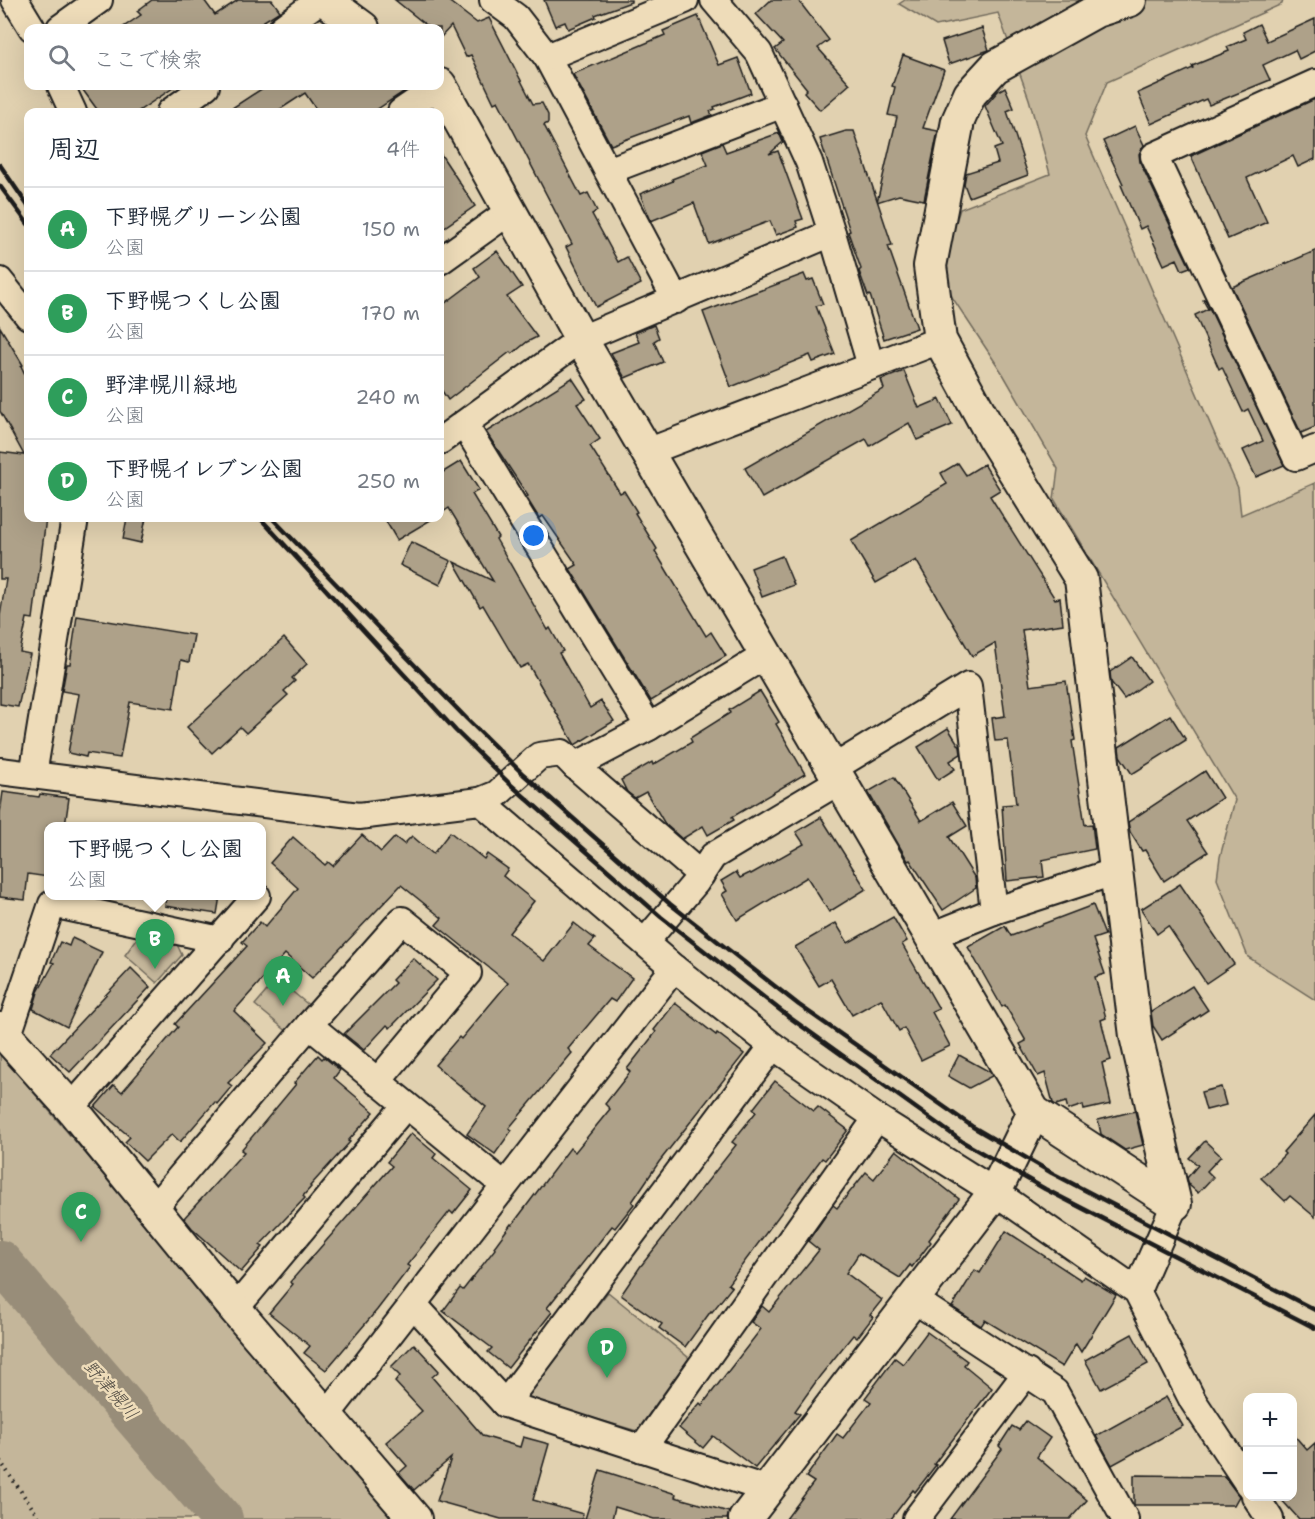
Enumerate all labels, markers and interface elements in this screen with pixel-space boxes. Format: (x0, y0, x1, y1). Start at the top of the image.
search box (24, 24, 444, 90)
icon: search (45, 41, 78, 74)
text: ここで検索 (93, 45, 203, 74)
text: 周辺 (48, 131, 100, 166)
text: 4件 (386, 136, 420, 162)
text: 下野幌グリーン公園 (105, 202, 302, 231)
text: A (60, 216, 75, 242)
text: 150 m (362, 216, 420, 242)
text: 公園 (105, 234, 145, 260)
text: 下野幌つくし公園 (105, 286, 281, 315)
text: B (61, 300, 74, 326)
text: 170 m (361, 300, 420, 326)
text: 公園 (105, 318, 145, 344)
text: 野津幌川緑地 (105, 370, 237, 399)
text: C (61, 384, 74, 410)
text: 240 m (355, 384, 420, 410)
text: 公園 (105, 402, 145, 428)
text: 下野幌イレブン公園 (105, 454, 303, 483)
text: D (60, 468, 75, 494)
text: 250 m (356, 468, 420, 494)
text: 公園 (105, 486, 145, 512)
your location (519, 521, 548, 550)
popup (44, 822, 266, 900)
text: 下野幌つくし公園 (67, 834, 243, 863)
text: 公園 (67, 866, 107, 892)
pin: B (136, 920, 174, 969)
pin: A (264, 956, 302, 1006)
pin: C (62, 1192, 100, 1242)
pin: D (588, 1328, 626, 1378)
water label: 野津幌川 (78, 1355, 144, 1425)
map controls (1243, 1393, 1297, 1501)
button: + (1243, 1393, 1297, 1447)
button: − (1243, 1447, 1297, 1501)

